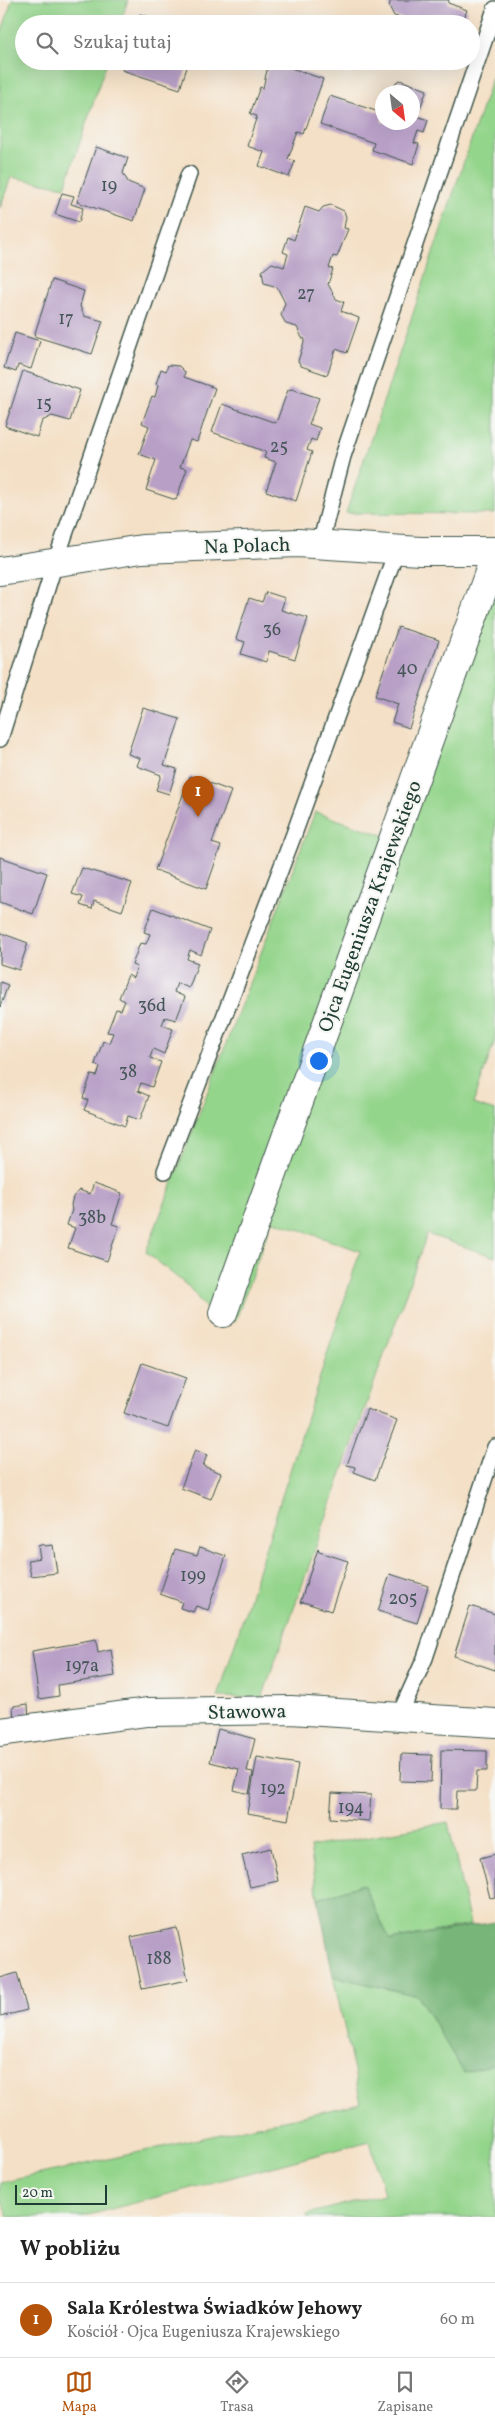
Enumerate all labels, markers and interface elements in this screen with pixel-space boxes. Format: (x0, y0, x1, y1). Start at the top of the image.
search box (15, 15, 480, 70)
icon: search (33, 29, 61, 57)
text: Szukaj tutaj (73, 30, 172, 56)
north arrow (375, 85, 420, 130)
house number: 19 (101, 174, 117, 199)
house number: 27 (297, 282, 315, 307)
house number: 17 (58, 307, 74, 332)
house number: 15 (36, 392, 52, 417)
house number: 25 (270, 435, 288, 460)
street label: Na Polach (203, 531, 291, 563)
house number: 36 (263, 618, 281, 643)
house number: 40 (396, 657, 418, 682)
pin: 1 (182, 776, 214, 817)
street label: Ojca Eugeniusza Krajewskiego (312, 777, 430, 1037)
house number: 36d (138, 994, 166, 1019)
your location (306, 1048, 332, 1074)
house number: 38 (119, 1060, 137, 1085)
house number: 38b (78, 1206, 106, 1231)
house number: 199 (180, 1564, 206, 1589)
house number: 205 (389, 1587, 417, 1612)
house number: 197a (65, 1654, 99, 1679)
street label: Stawowa (207, 1698, 287, 1728)
house number: 192 (260, 1777, 286, 1802)
house number: 194 (338, 1796, 364, 1821)
house number: 188 (146, 1947, 172, 1972)
scale bar (15, 2182, 108, 2205)
text: 20 m (22, 2184, 53, 2203)
text: W pobliżu (20, 2235, 120, 2264)
text: Sala Królestwa Świadków Jehowy (67, 2296, 362, 2322)
text: 1 (33, 2309, 39, 2331)
text: 60 m (440, 2309, 475, 2331)
text: Kościół · Ojca Eugeniusza Krajewskiego (67, 2322, 340, 2344)
tab: Mapa (62, 2368, 97, 2417)
tab: Trasa (220, 2368, 254, 2417)
tab: Zapisane (377, 2368, 433, 2417)

